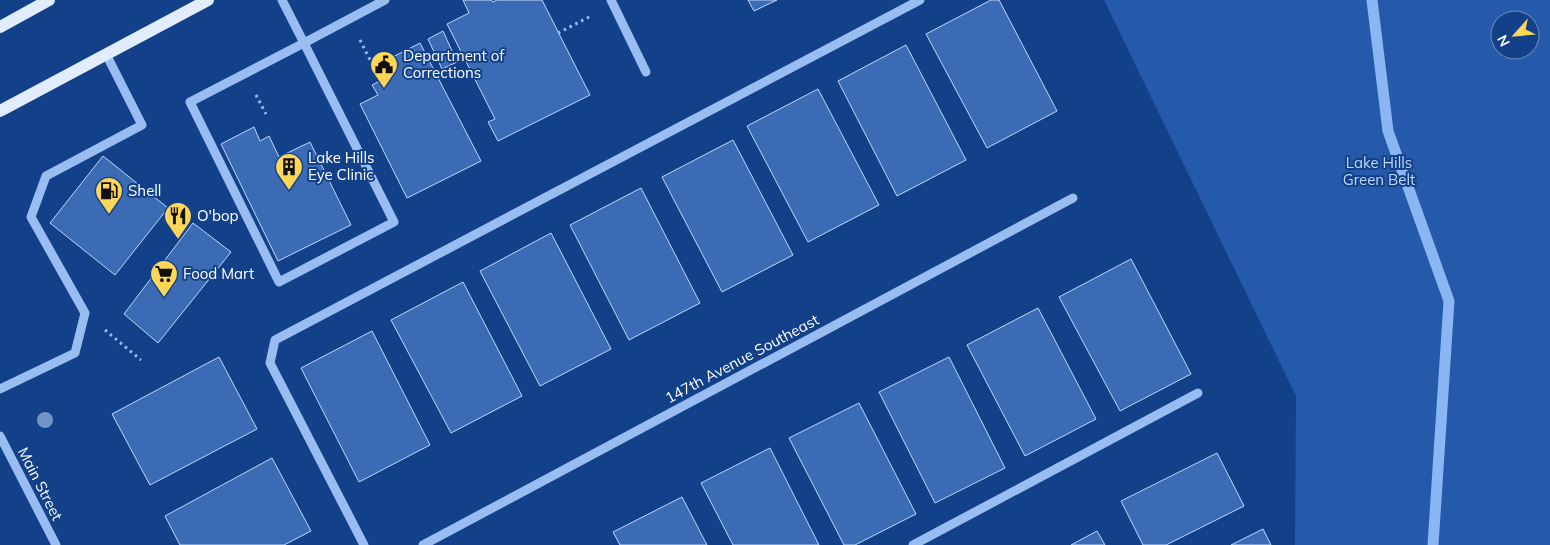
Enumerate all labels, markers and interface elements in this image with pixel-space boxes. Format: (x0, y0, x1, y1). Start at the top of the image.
north arrow (1490, 10, 1540, 60)
text: N (1493, 32, 1514, 50)
place label: Department of Corrections (403, 46, 505, 82)
public building icon: Department of Corrections (369, 50, 399, 89)
place label: Lake Hills Eye Clinic (308, 148, 374, 184)
building icon: Lake Hills Eye Clinic (274, 152, 304, 191)
park label: Lake Hills Green Belt (1343, 153, 1415, 189)
fuel station icon: Shell (94, 176, 124, 215)
place label: Shell (128, 181, 161, 200)
restaurant icon: O'bop (163, 201, 193, 240)
place label: O'bop (197, 206, 238, 225)
supermarket icon: Food Mart (149, 259, 179, 298)
place label: Food Mart (183, 264, 254, 283)
street label: 147th Avenue Southeast (662, 310, 822, 407)
street label: Main Street (14, 444, 67, 524)

